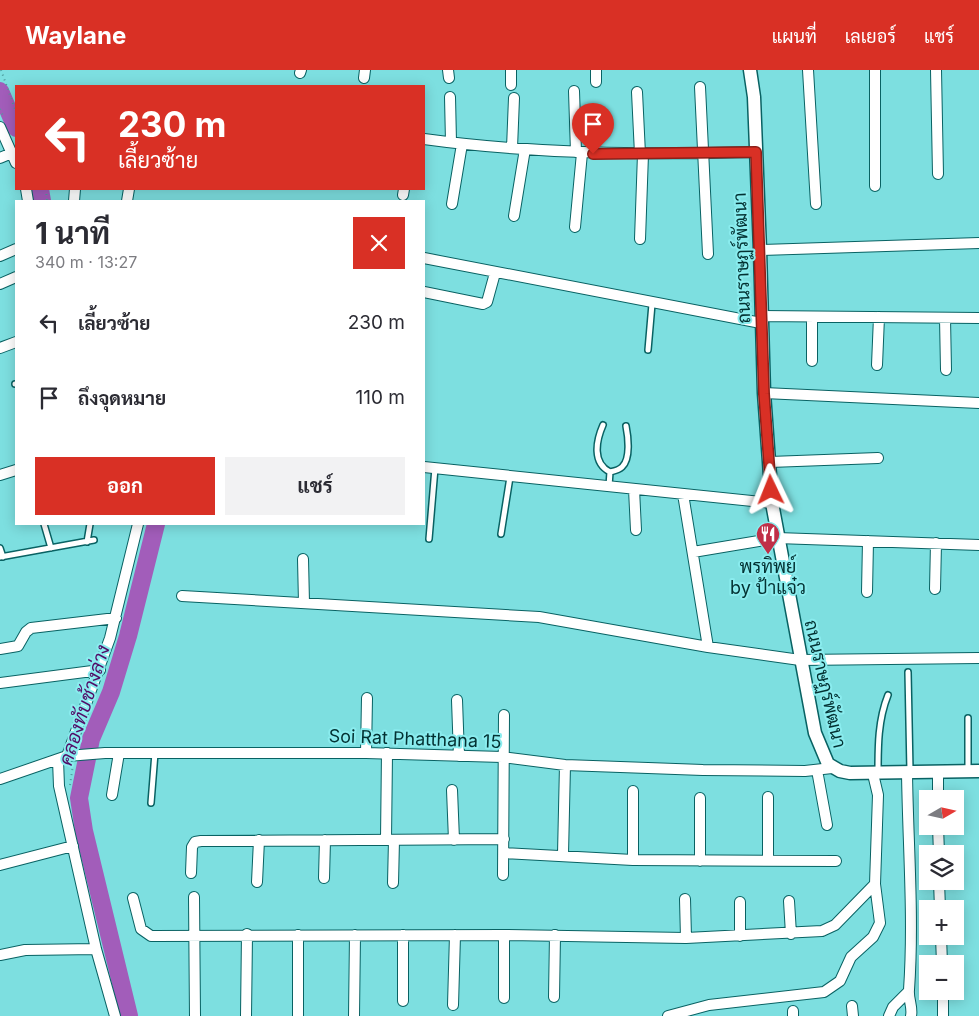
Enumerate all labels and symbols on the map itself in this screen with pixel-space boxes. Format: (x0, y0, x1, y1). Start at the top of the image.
pin (572, 103, 614, 154)
street label: ถนนราษฏร์พัฒนา (727, 192, 756, 324)
position arrow (744, 463, 796, 515)
restaurant icon: พรทิพย์ by ป้าแจ๋ว (755, 521, 781, 555)
place label: พรทิพย์ by ป้าแจ๋ว (730, 554, 806, 598)
street label: ถนนราษฏร์พัฒนา (799, 617, 852, 750)
water label: คลองทับช้างล่าง (54, 642, 115, 768)
street label: Soi Rat Phatthana 15 (328, 725, 502, 752)
north arrow (919, 790, 964, 835)

